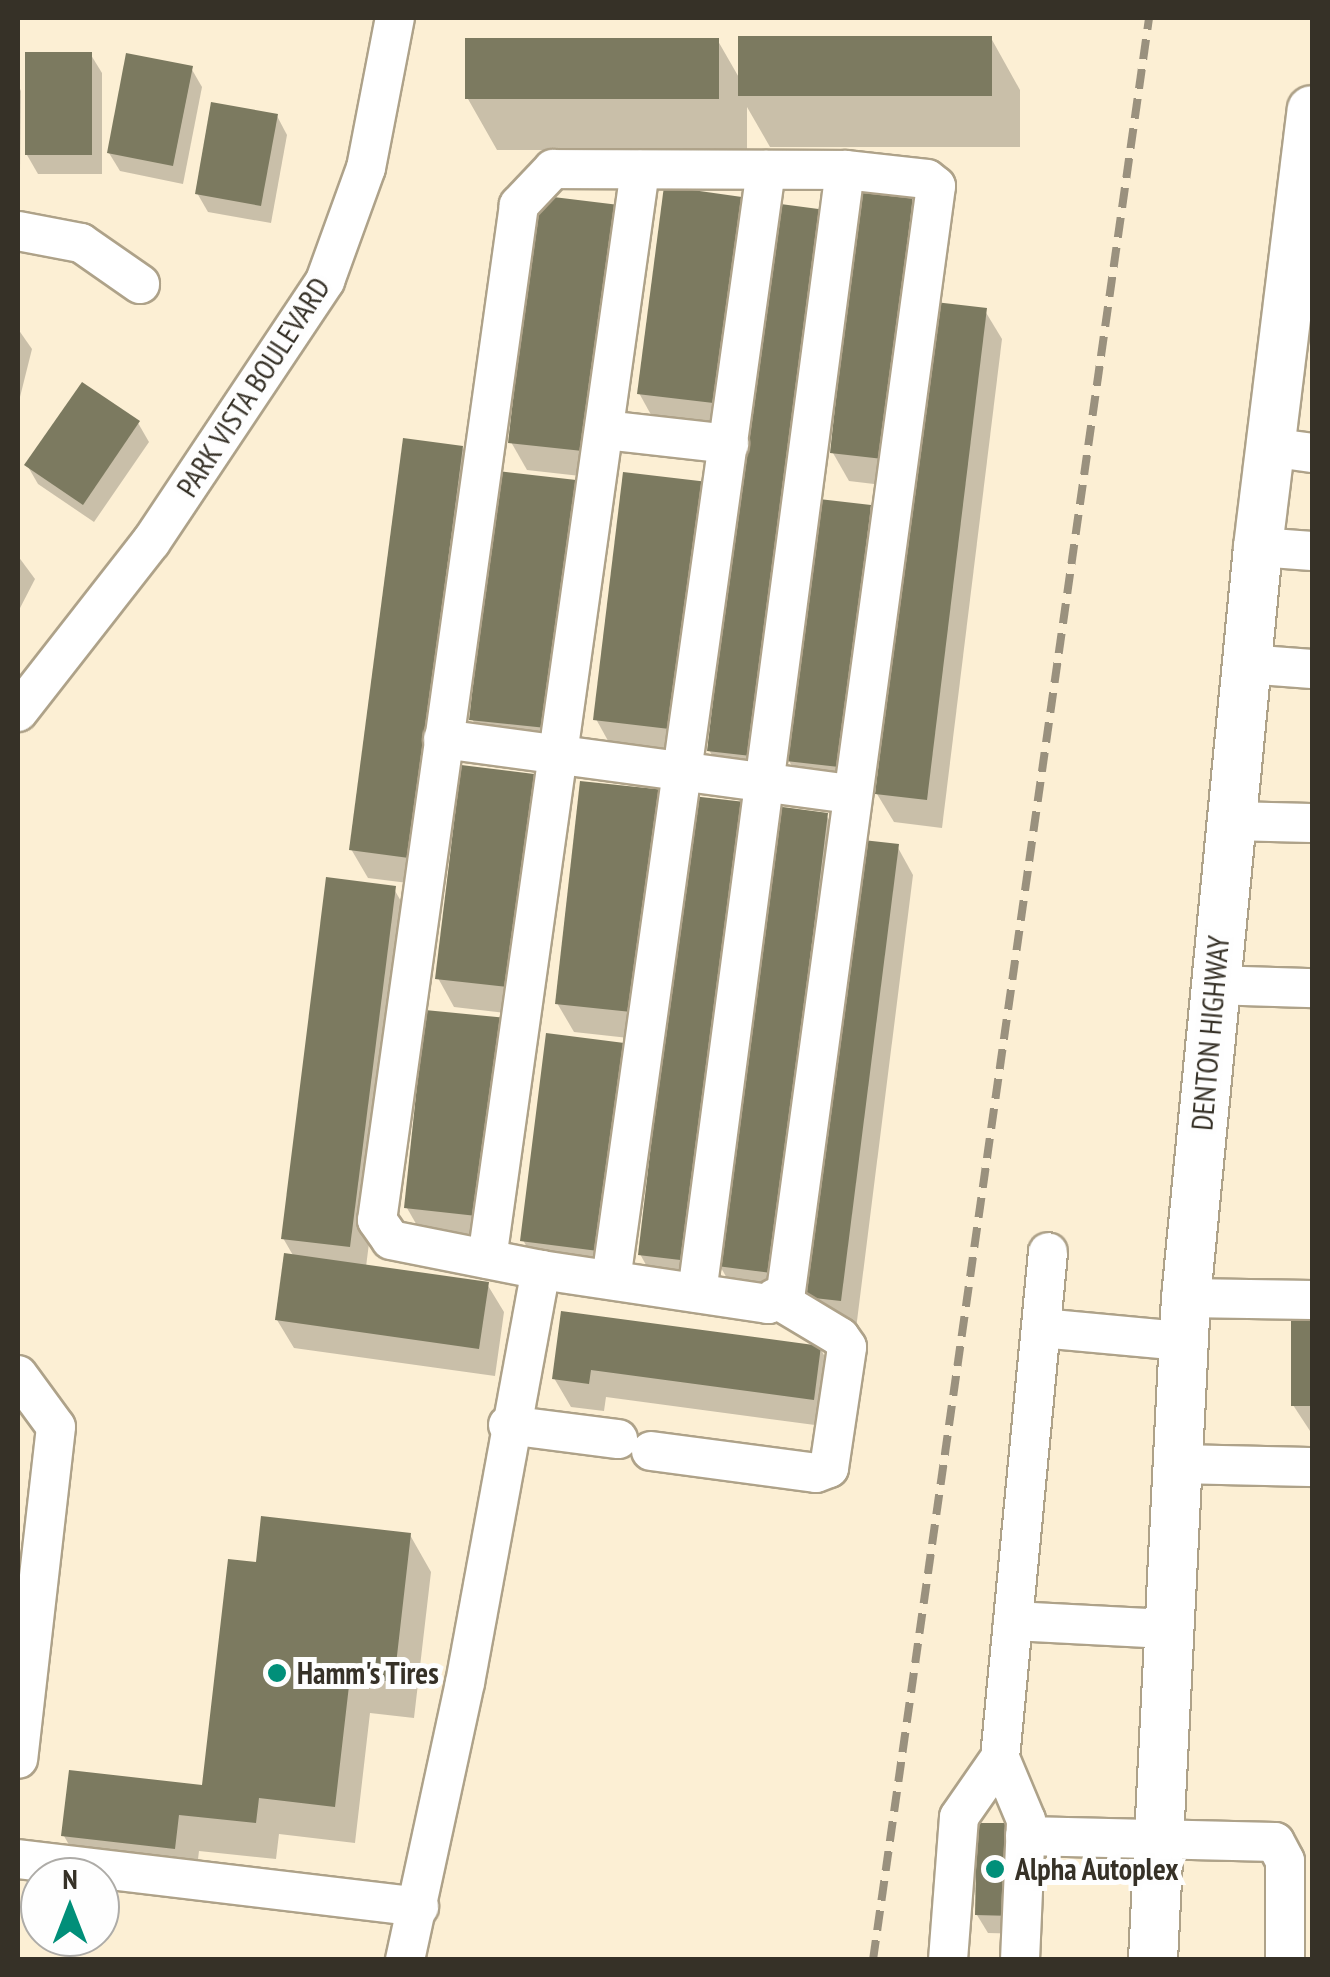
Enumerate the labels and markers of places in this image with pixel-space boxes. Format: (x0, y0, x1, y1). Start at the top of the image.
place label: Hamm's Tires (297, 1655, 440, 1691)
marker: Hamm's Tires (266, 1662, 288, 1684)
place label: Alpha Autoplex (1015, 1851, 1179, 1887)
marker: Alpha Autoplex (984, 1858, 1006, 1880)

